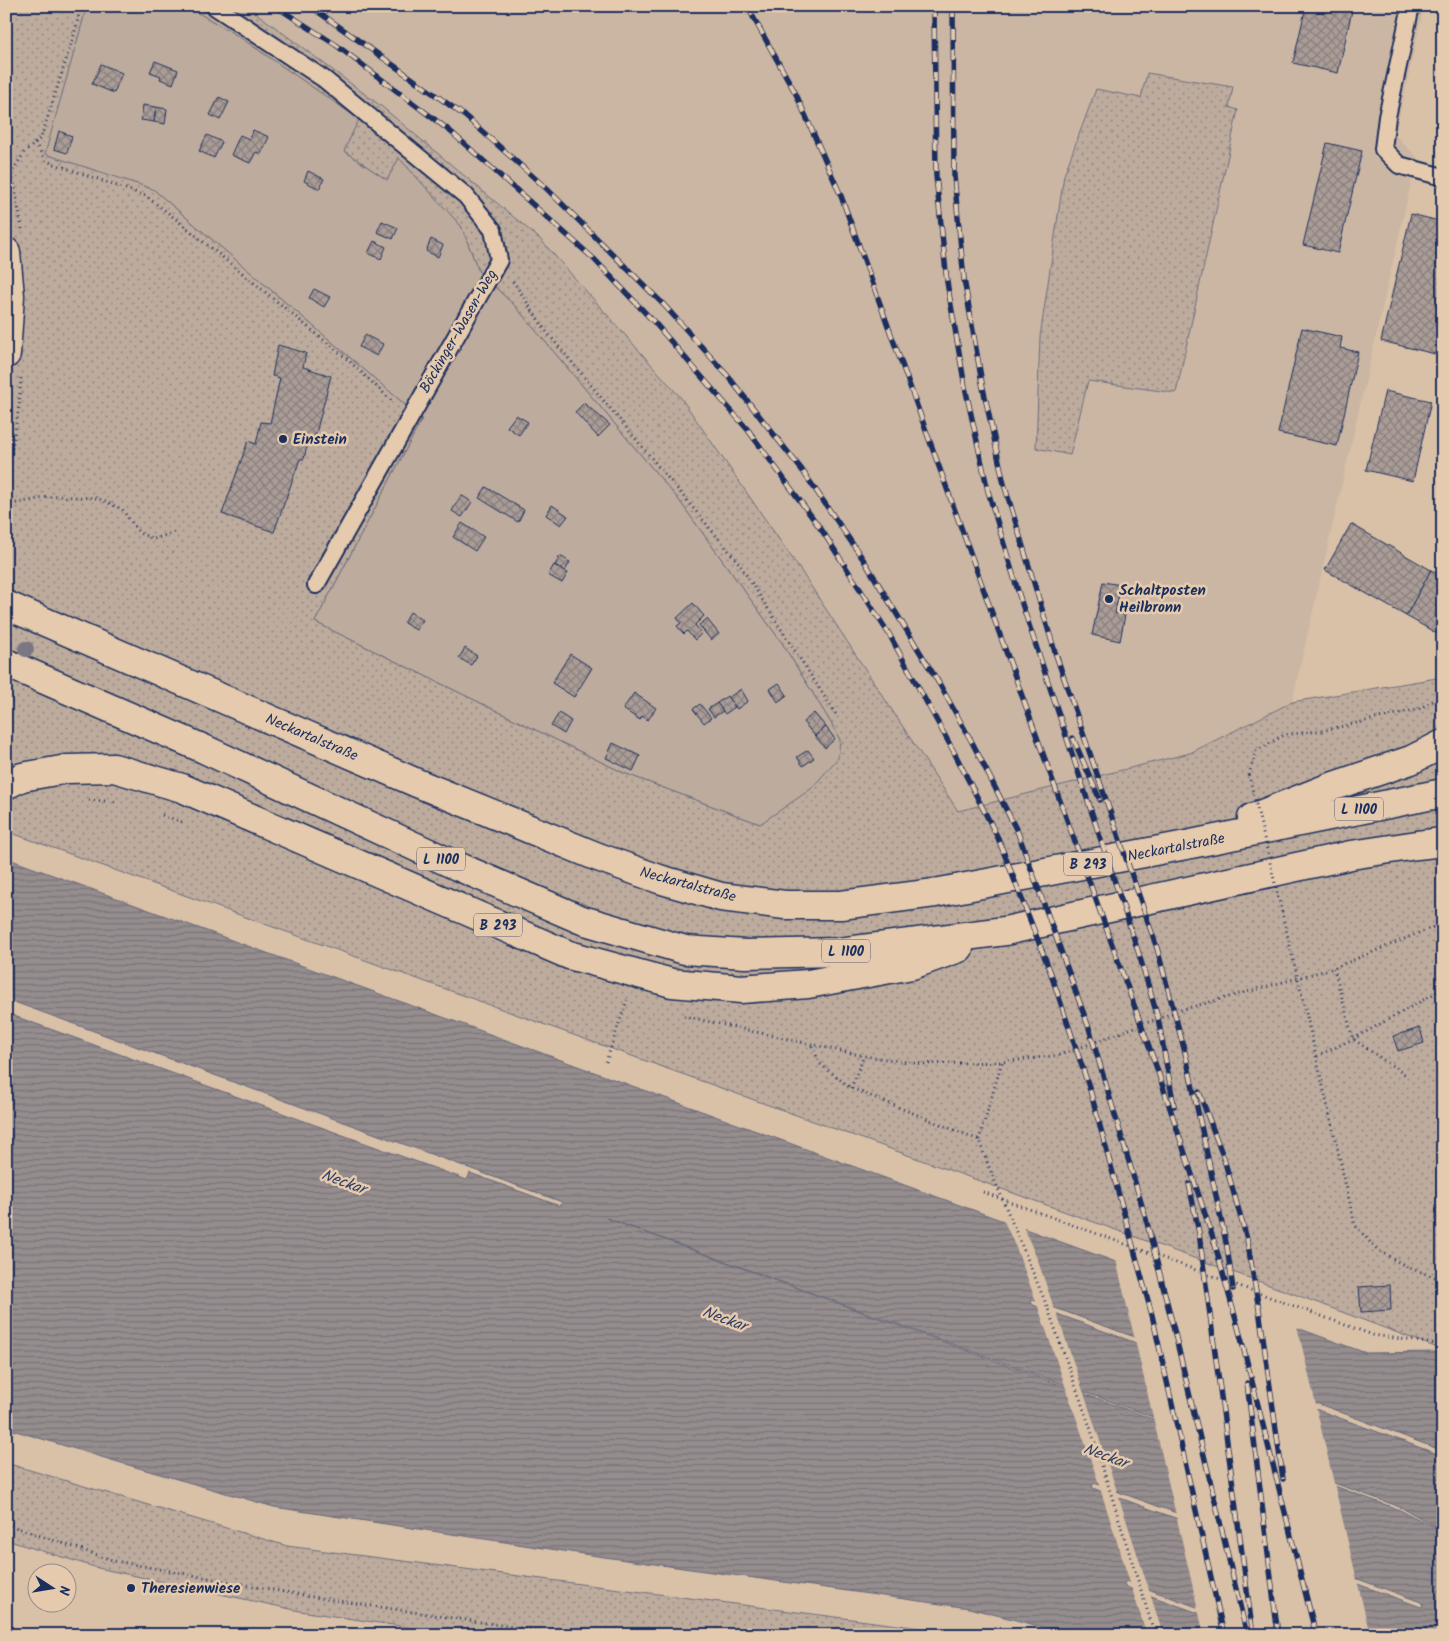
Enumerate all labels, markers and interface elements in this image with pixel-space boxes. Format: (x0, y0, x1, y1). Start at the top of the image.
street label: Böckinger-Wasen-Weg (414, 265, 504, 398)
place label: Einstein (293, 428, 347, 452)
marker: Einstein (277, 433, 289, 445)
place label: Schaltposten Heilbronn (1119, 579, 1206, 620)
marker: Schaltposten Heilbronn (1103, 593, 1115, 605)
street label: Neckartalstraße (261, 708, 362, 768)
road number: L 1100 (1335, 798, 1383, 821)
street label: Neckartalstraße (1125, 827, 1227, 869)
road number: L 1100 (417, 848, 465, 871)
road number: B 293 (1064, 852, 1112, 876)
street label: Neckartalstraße (637, 861, 739, 909)
road number: B 293 (474, 914, 522, 936)
road number: L 1100 (822, 939, 870, 962)
water label: Neckar (318, 1163, 373, 1203)
water label: Neckar (699, 1300, 754, 1340)
water label: Neckar (1080, 1437, 1135, 1477)
north arrow (28, 1564, 78, 1614)
place label: Theresienwiese (141, 1577, 241, 1601)
marker: Theresienwiese (125, 1582, 137, 1594)
text: N (52, 1584, 75, 1597)

